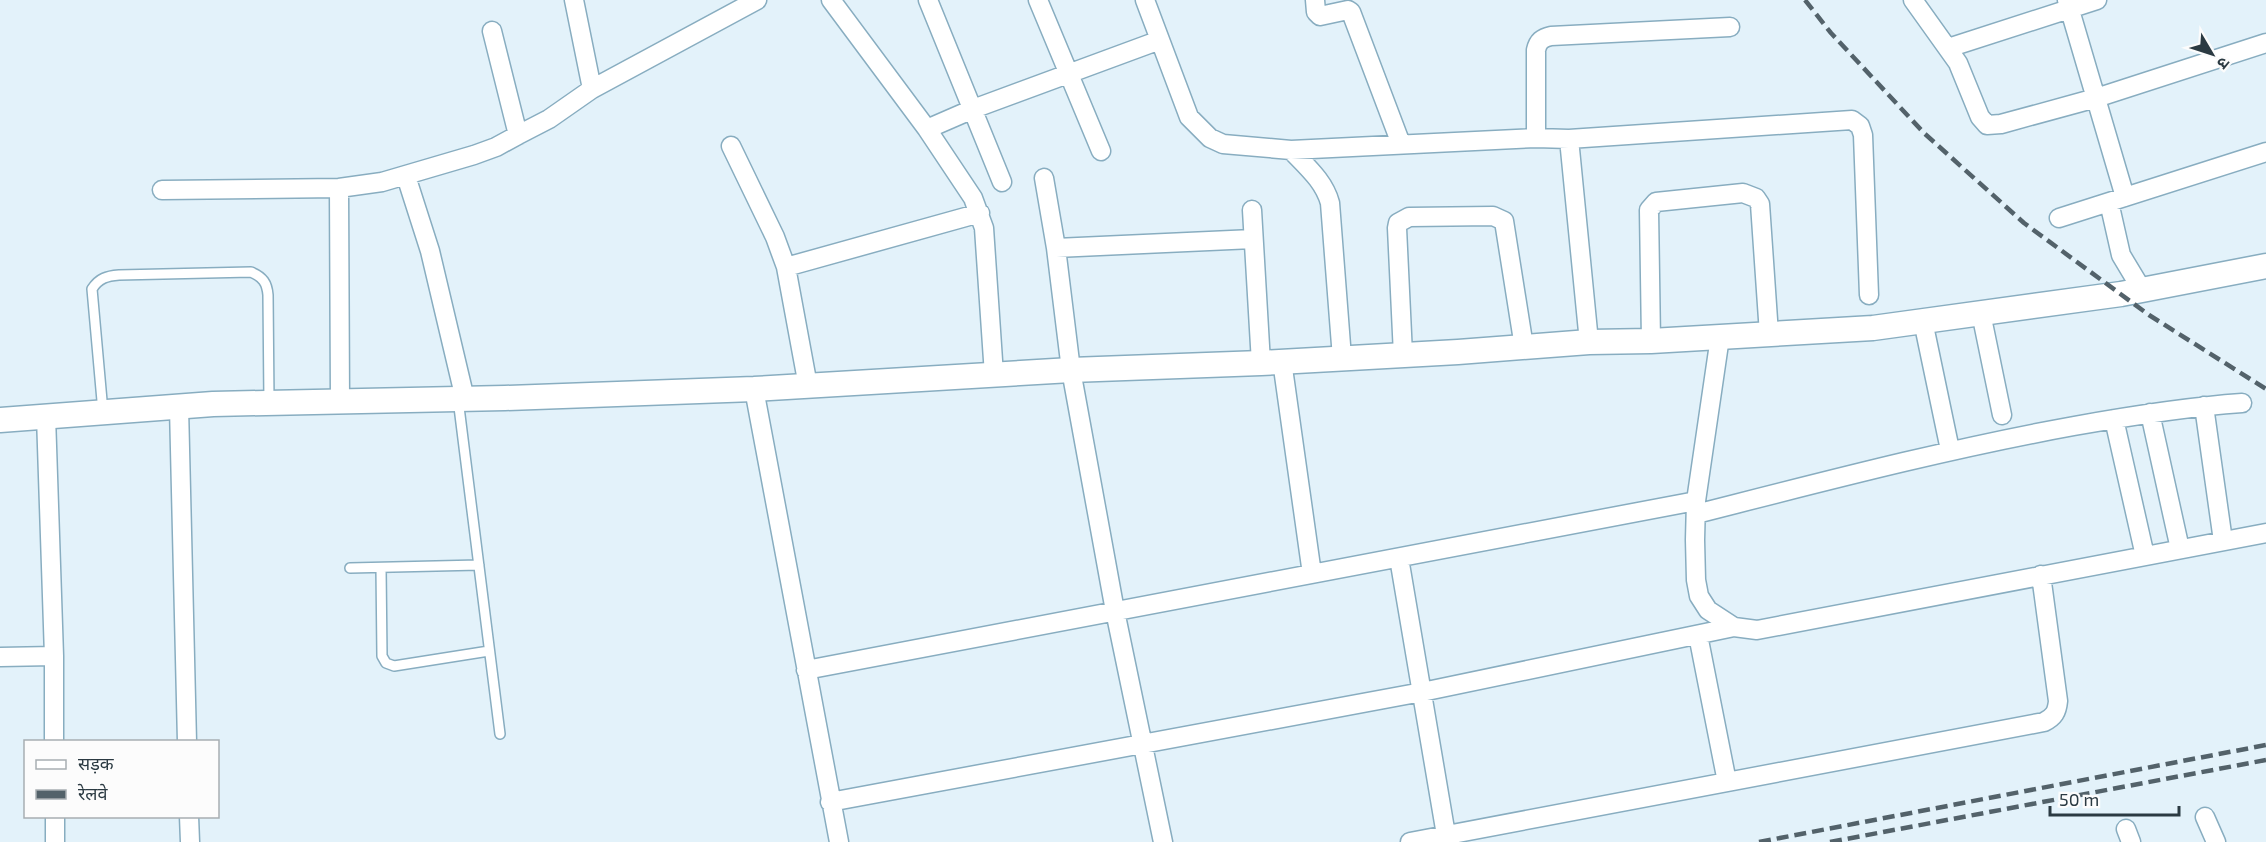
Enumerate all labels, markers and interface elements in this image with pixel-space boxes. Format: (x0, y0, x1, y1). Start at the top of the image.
north arrow (2182, 24, 2242, 84)
text: उ (2213, 54, 2234, 74)
legend (24, 740, 219, 818)
text: सड़क (78, 752, 115, 774)
scale bar (2050, 779, 2179, 817)
text: रेलवे (77, 782, 109, 804)
text: 50 m (2059, 788, 2099, 810)

